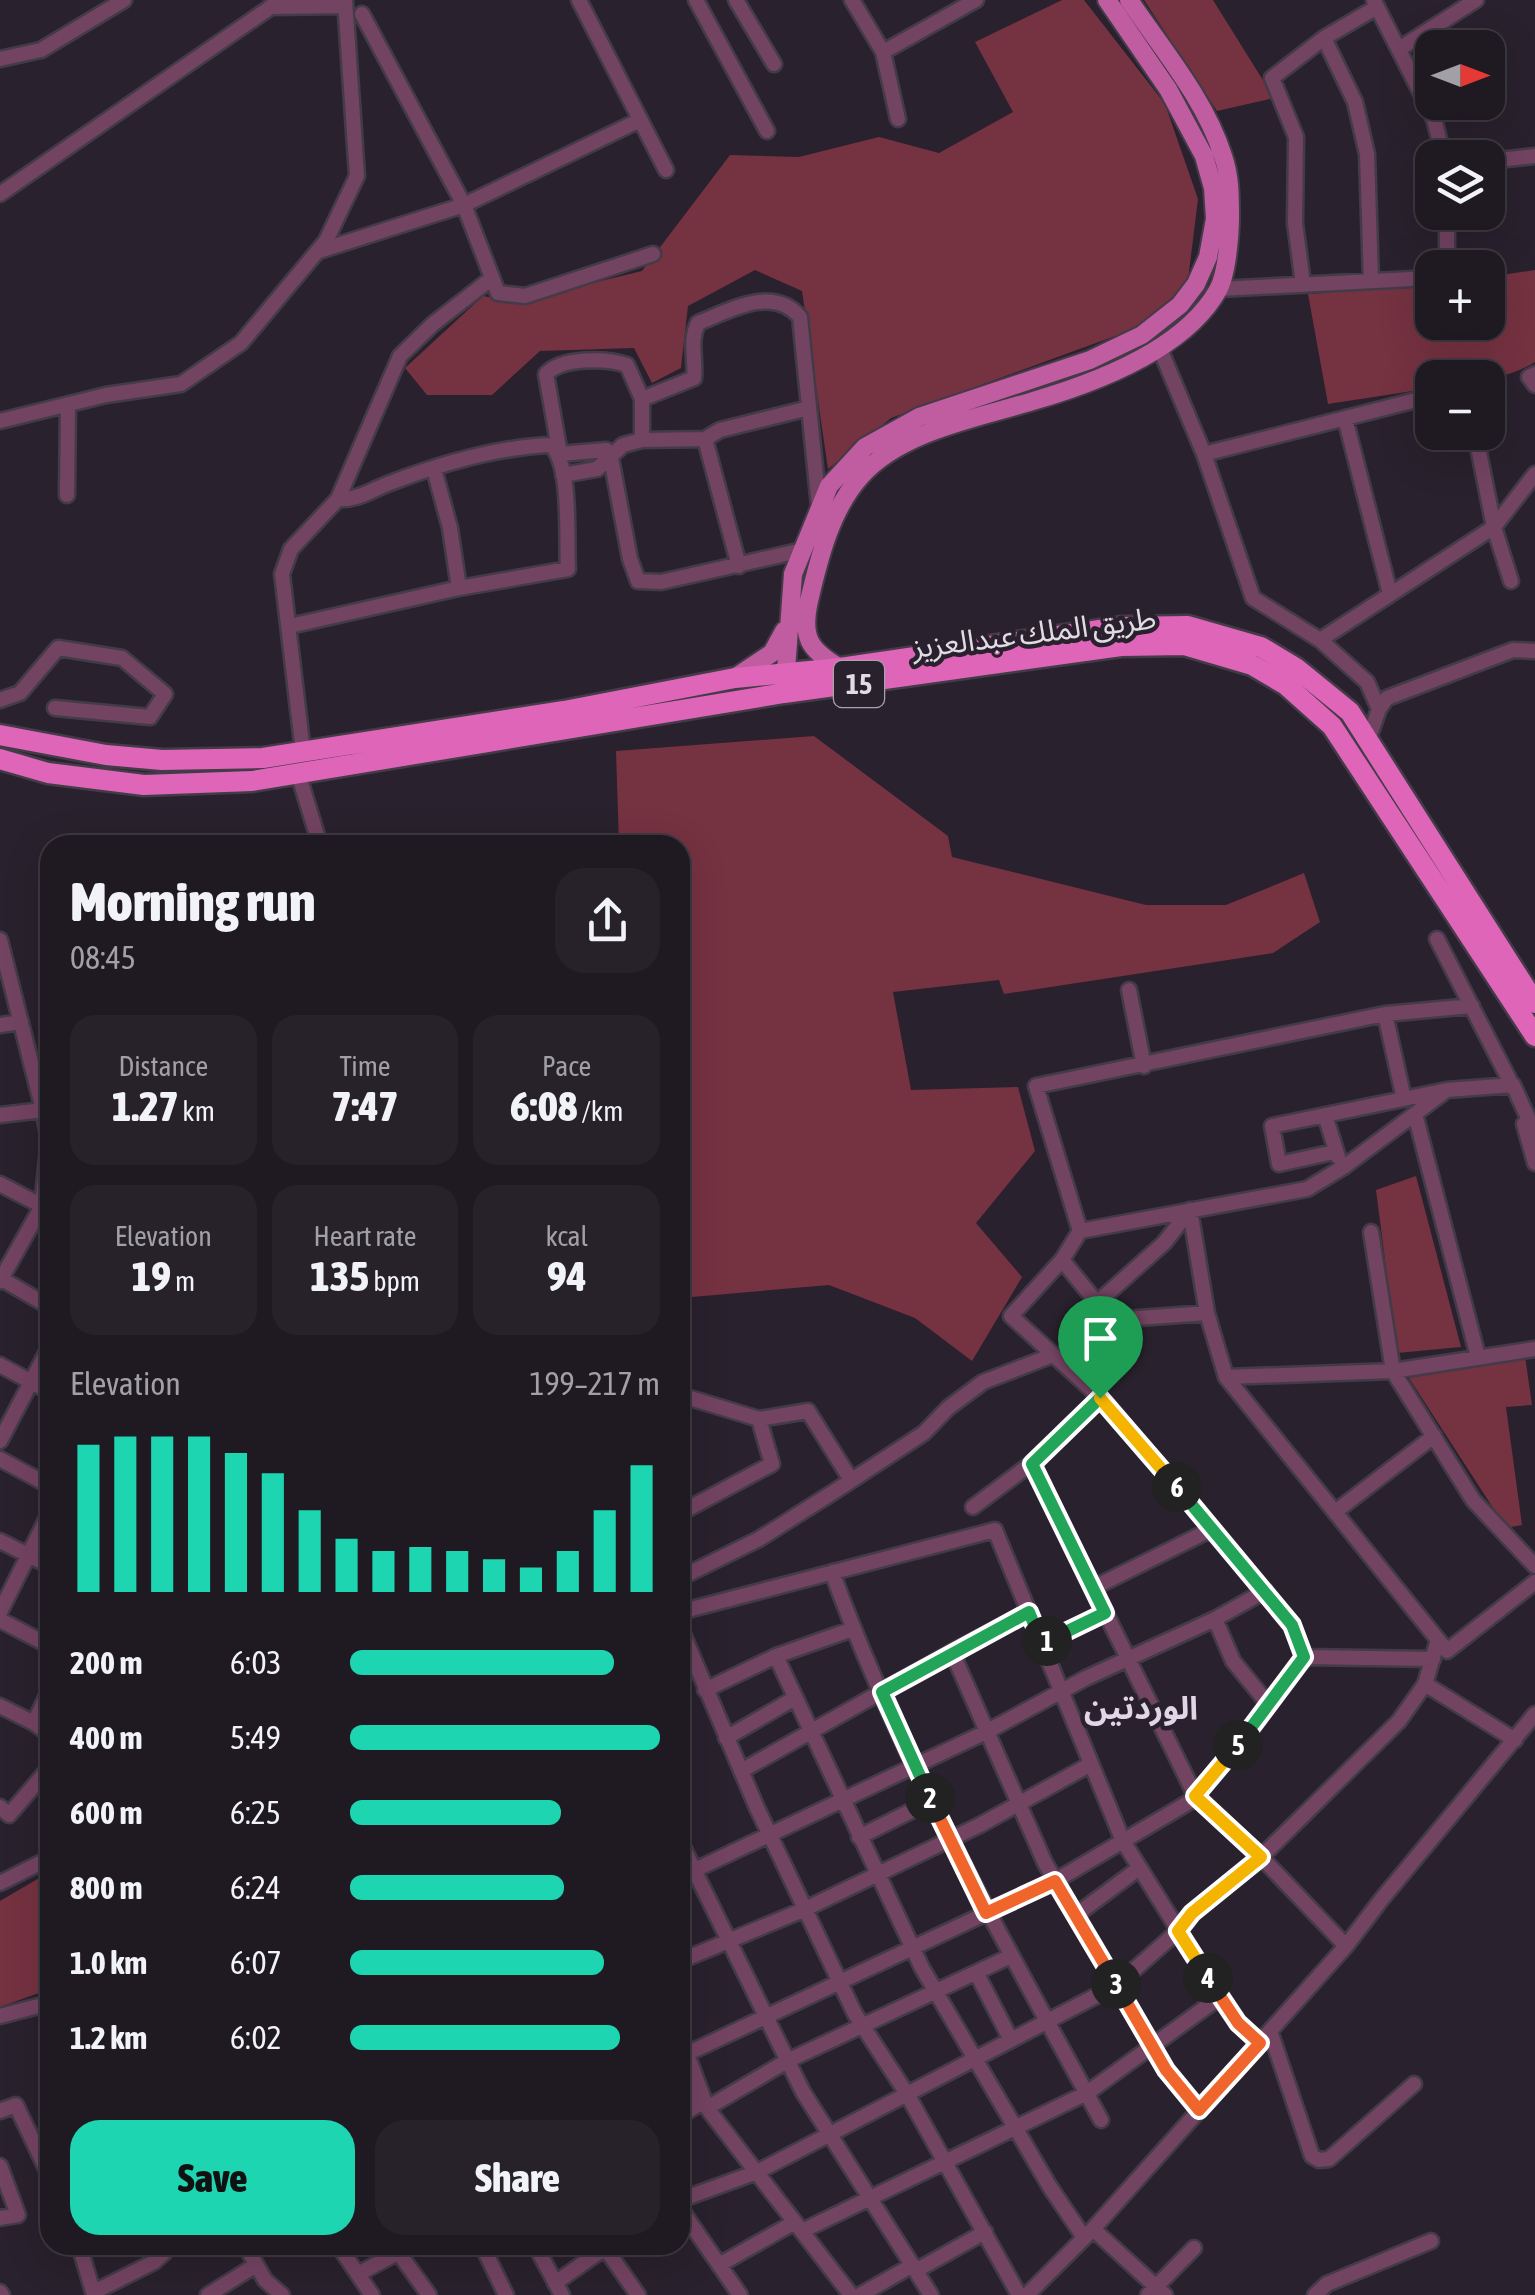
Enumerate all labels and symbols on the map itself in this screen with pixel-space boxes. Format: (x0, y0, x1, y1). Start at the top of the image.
north arrow (1415, 30, 1505, 120)
street label: طريق الملك عبدالعزيز (909, 600, 1158, 666)
road number: 15 (834, 661, 884, 707)
pin (1058, 1296, 1143, 1399)
pin: 6 (1152, 1462, 1202, 1512)
pin: 1 (1022, 1616, 1072, 1666)
district label: الوردتين (1084, 1689, 1198, 1727)
pin: 5 (1213, 1720, 1263, 1770)
pin: 2 (905, 1773, 955, 1823)
pin: 4 (1183, 1953, 1233, 2003)
pin: 3 (1091, 1959, 1141, 2009)

